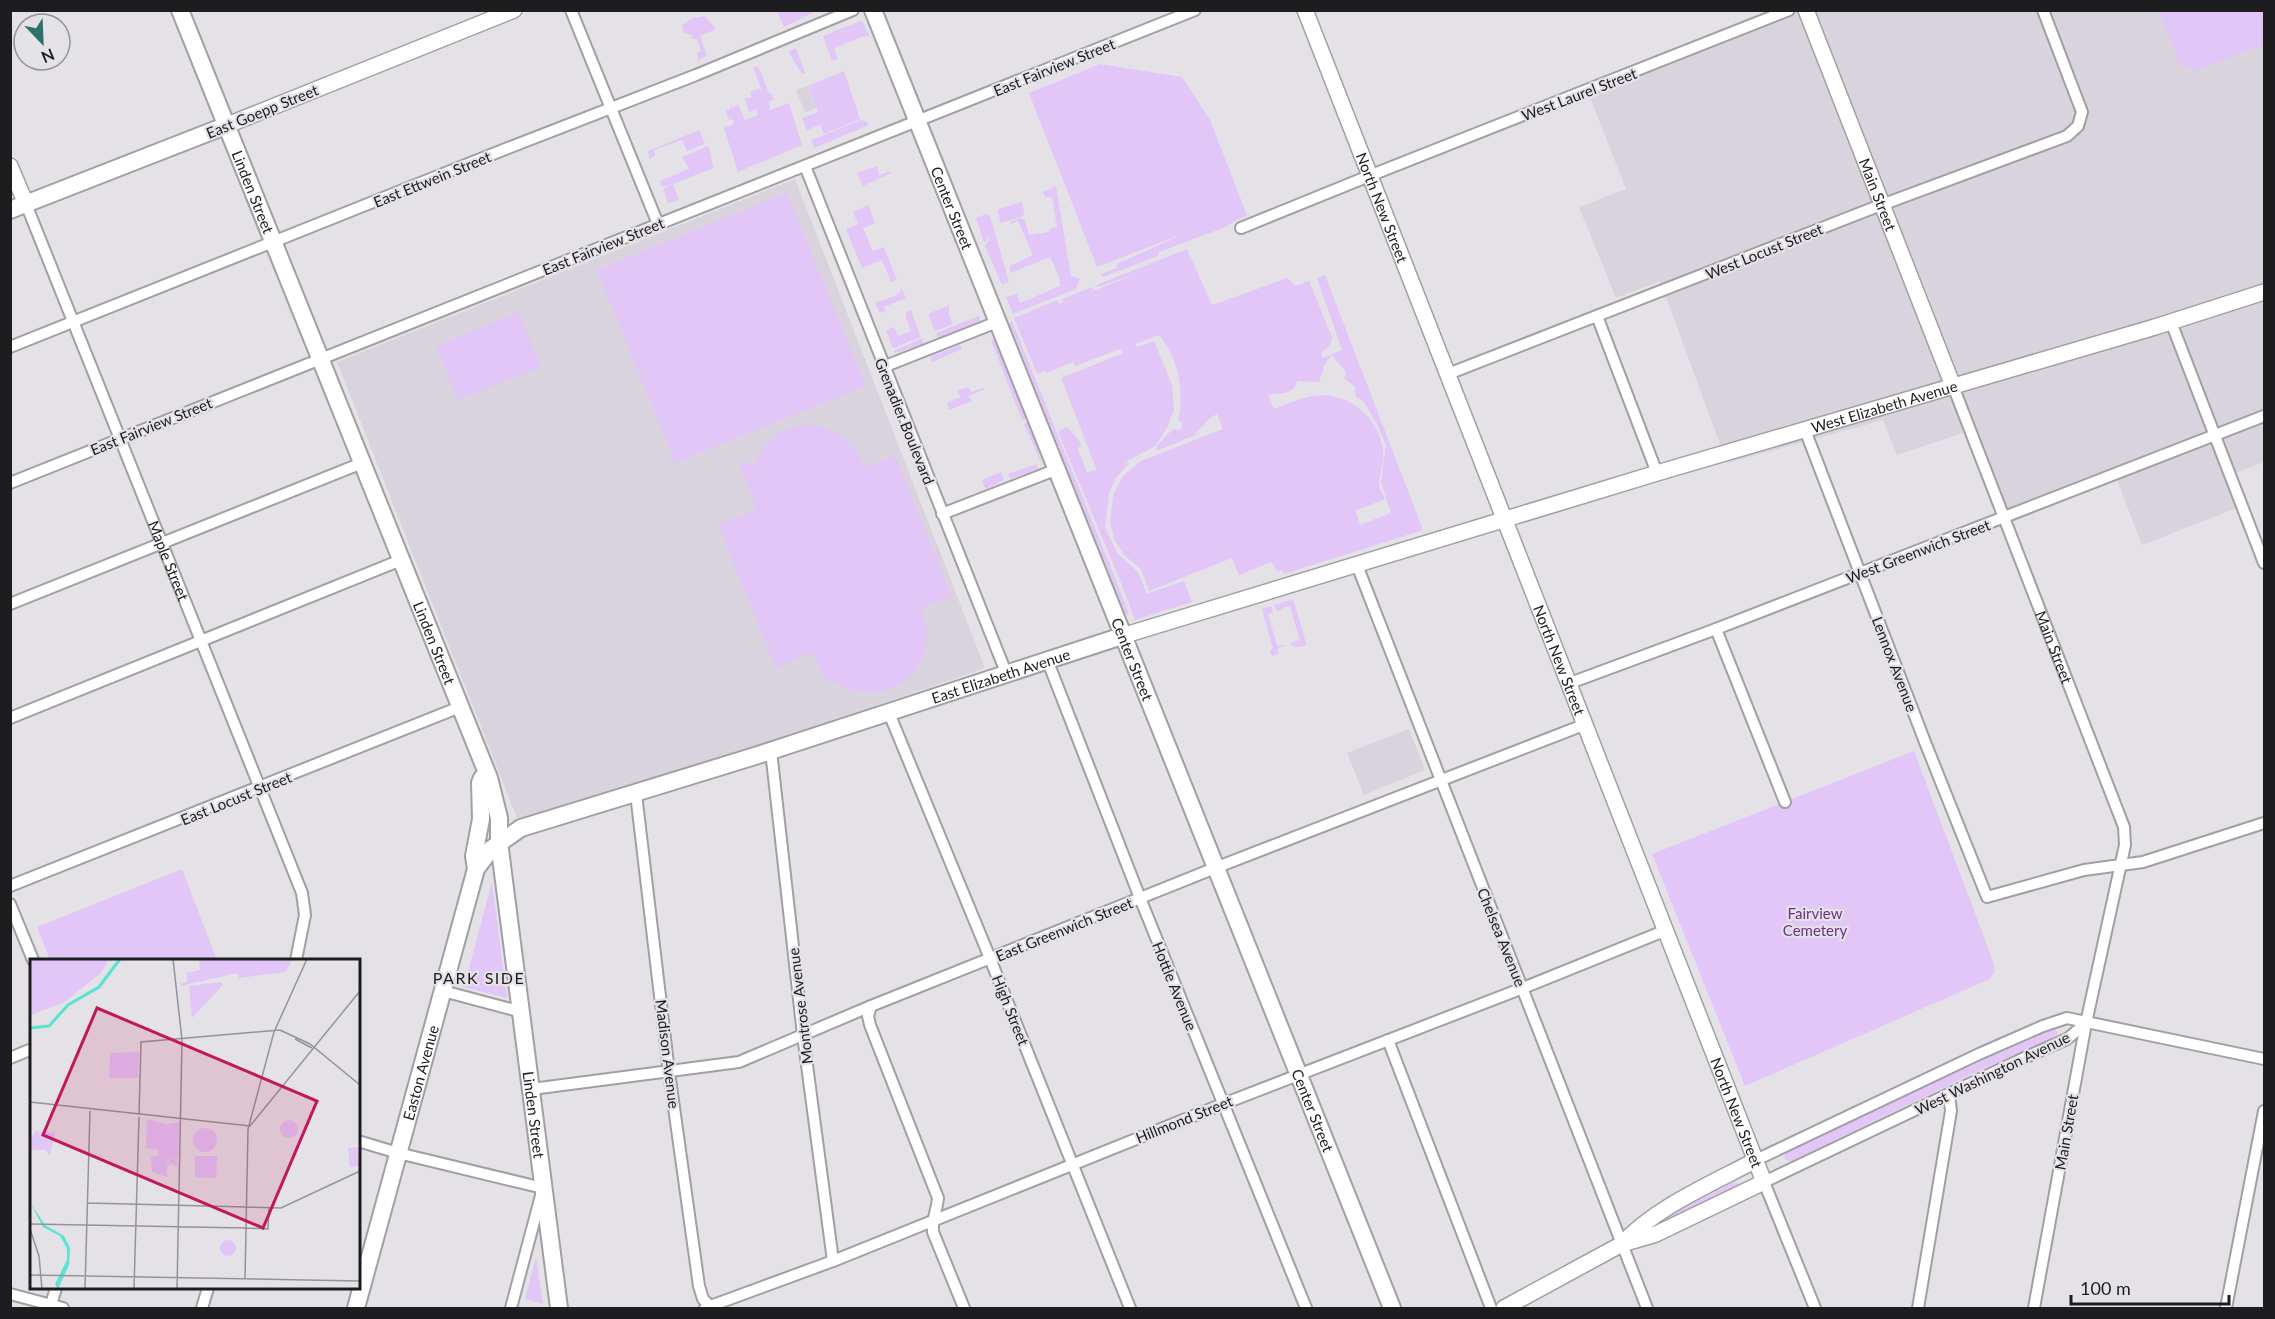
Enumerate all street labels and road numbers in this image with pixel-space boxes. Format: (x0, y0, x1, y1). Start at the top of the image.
street label: East Fairview Street (991, 34, 1118, 100)
street label: West Laurel Street (1519, 64, 1640, 124)
street label: East Goepp Street (203, 80, 321, 142)
street label: East Ettwein Street (371, 147, 494, 211)
street label: Linden Street (228, 148, 278, 236)
street label: North New Street (1353, 150, 1412, 266)
street label: Main Street (1856, 155, 1901, 234)
street label: Center Street (927, 164, 977, 252)
street label: East Fairview Street (540, 213, 667, 279)
street label: West Locust Street (1703, 219, 1826, 283)
street label: Grenadier Boulevard (871, 355, 939, 487)
street label: West Elizabeth Avenue (1809, 376, 1959, 436)
street label: East Fairview Street (88, 393, 215, 459)
street label: West Greenwich Street (1843, 515, 1993, 587)
street label: Maple Street (145, 518, 193, 604)
street label: Linden Street (410, 599, 460, 687)
street label: North New Street (1530, 602, 1589, 718)
street label: Main Street (2032, 608, 2077, 687)
street label: Lennox Avenue (1869, 614, 1921, 714)
street label: Center Street (1108, 615, 1157, 704)
street label: East Elizabeth Avenue (929, 645, 1072, 707)
street label: East Locust Street (178, 767, 295, 828)
street label: Chelsea Avenue (1474, 885, 1530, 989)
street label: East Greenwich Street (993, 893, 1136, 965)
street label: Hottle Avenue (1149, 939, 1201, 1033)
street label: Montrose Avenue (784, 947, 816, 1065)
street label: High Street (989, 972, 1034, 1048)
street label: Madison Avenue (652, 999, 684, 1110)
street label: Easton Avenue (399, 1023, 442, 1122)
street label: West Washington Avenue (1912, 1028, 2072, 1118)
street label: North New Street (1707, 1055, 1767, 1171)
street label: Center Street (1288, 1066, 1338, 1155)
street label: Linden Street (520, 1070, 549, 1160)
street label: Hillmond Street (1133, 1091, 1236, 1147)
street label: Main Street (2050, 1092, 2082, 1171)

